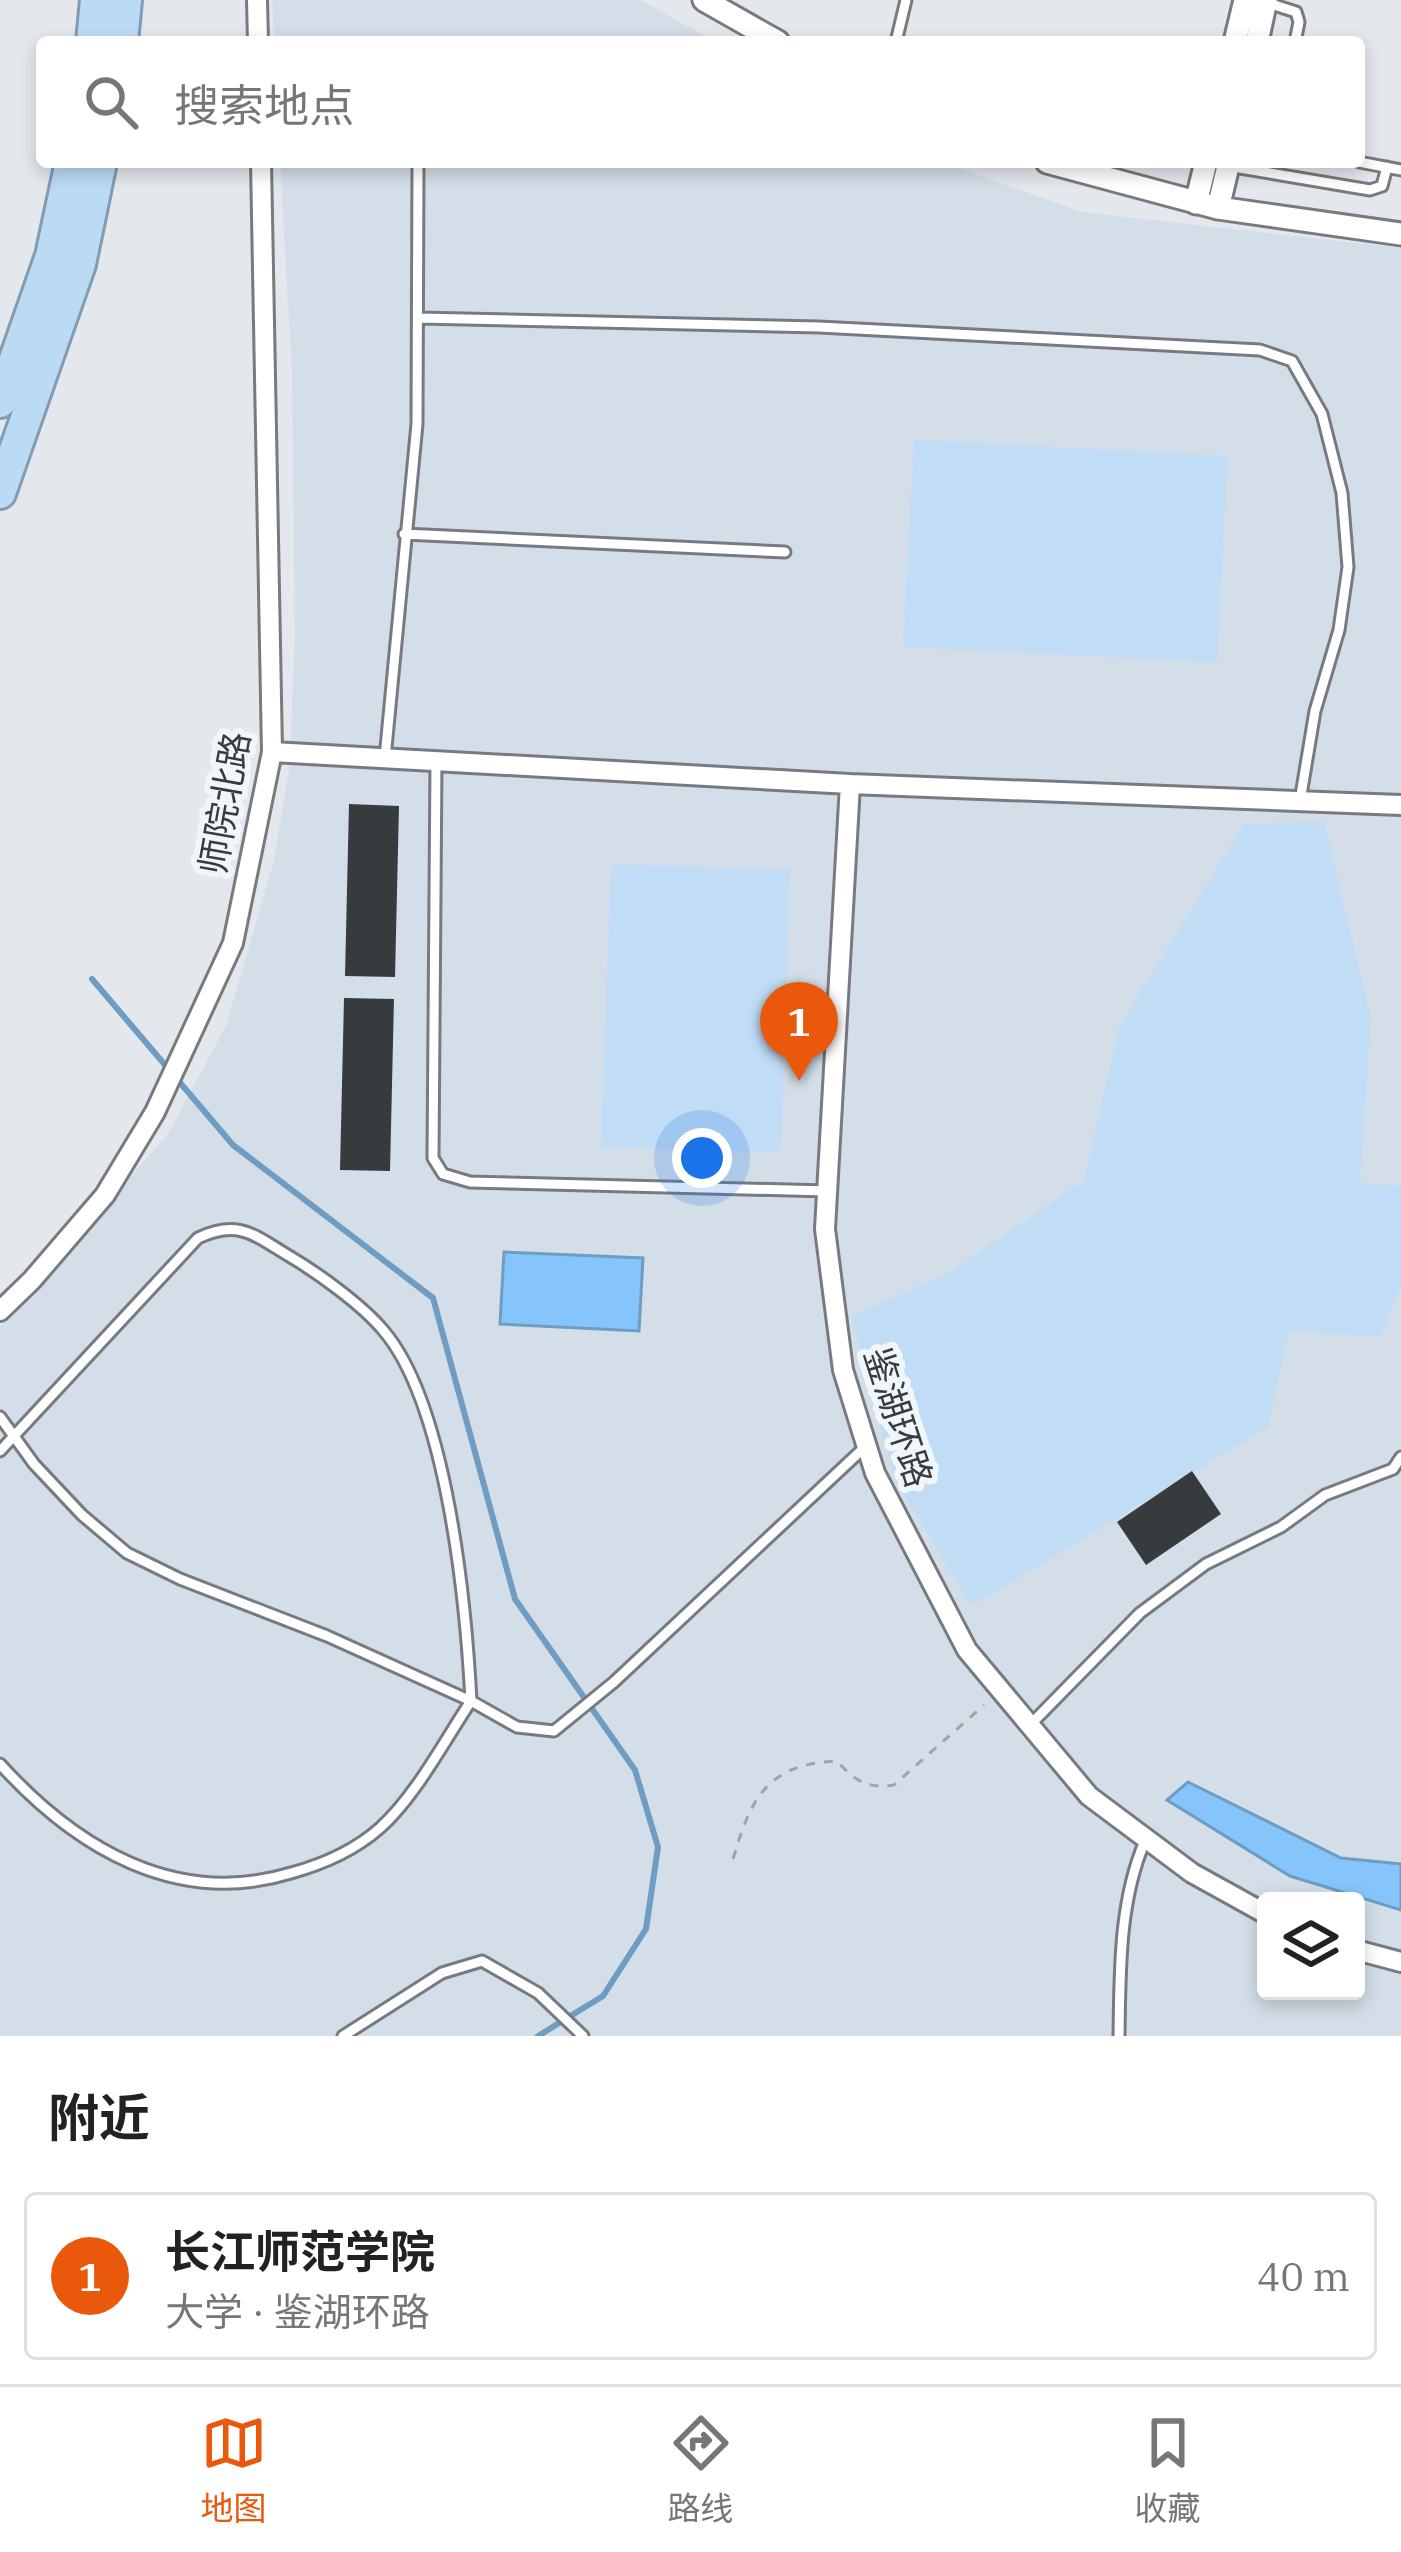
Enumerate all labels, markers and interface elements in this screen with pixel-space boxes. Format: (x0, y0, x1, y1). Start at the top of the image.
search box (36, 36, 1365, 168)
icon: search (78, 69, 144, 135)
text: 搜索地点 (174, 76, 354, 134)
street label: 师院北路 (188, 728, 260, 878)
pin: 1 (760, 982, 838, 1081)
your location (672, 1128, 732, 1188)
street label: 鉴湖环路 (854, 1341, 944, 1493)
map controls (1257, 1892, 1365, 2000)
button: layers (1257, 1892, 1365, 2000)
text: 附近 (48, 2084, 150, 2150)
text: 长江师范学院 (165, 2222, 435, 2280)
text: 1 (78, 2251, 102, 2302)
text: 40 m (1257, 2251, 1350, 2302)
text: 大学 · 鉴湖环路 (165, 2286, 430, 2337)
tab: 地图 (201, 2410, 267, 2530)
tab: 路线 (668, 2410, 734, 2530)
tab: 收藏 (1135, 2410, 1201, 2530)

